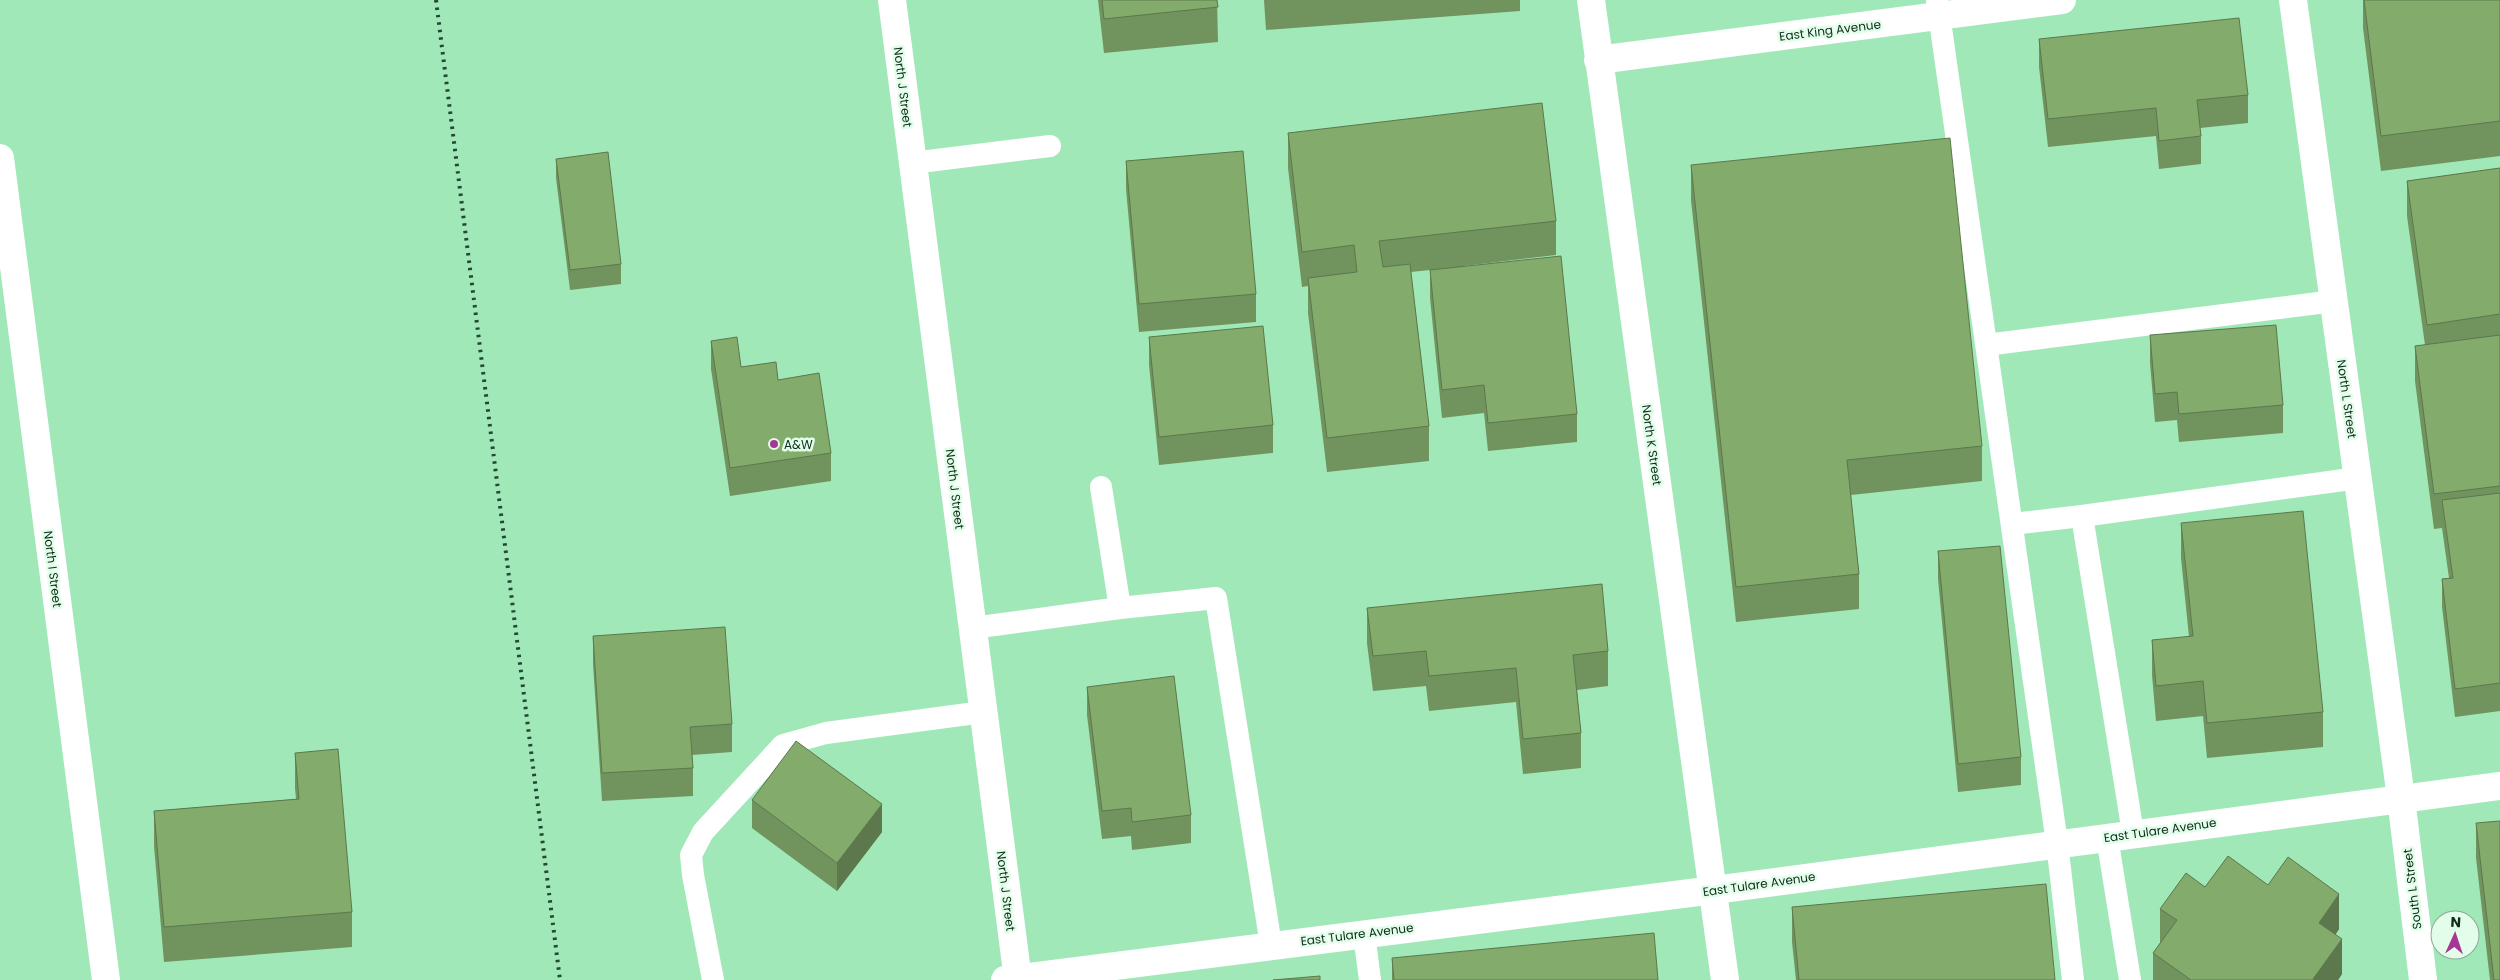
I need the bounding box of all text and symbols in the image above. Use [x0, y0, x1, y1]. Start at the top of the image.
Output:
street label: East King Avenue [1778, 15, 1882, 45]
street label: North J Street [890, 46, 916, 128]
street label: North L Street [2333, 359, 2361, 439]
street label: North K Street [1638, 404, 1666, 486]
place label: A&W [784, 436, 813, 453]
marker: A&W [768, 438, 780, 450]
street label: North J Street [942, 448, 968, 530]
street label: North I Street [40, 530, 66, 608]
street label: East Tulare Avenue [2103, 814, 2217, 846]
street label: South L Street [2399, 848, 2425, 930]
street label: North J Street [993, 850, 1019, 932]
street label: East Tulare Avenue [1702, 868, 1816, 900]
north arrow [2430, 910, 2480, 960]
text: N [2450, 912, 2461, 932]
street label: East Tulare Avenue [1300, 919, 1414, 949]

